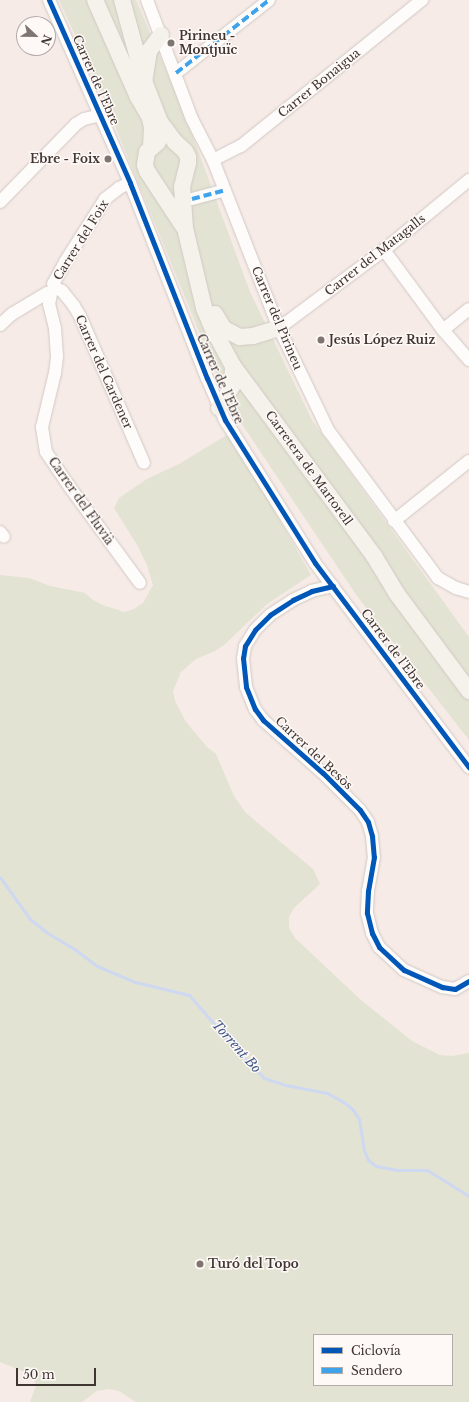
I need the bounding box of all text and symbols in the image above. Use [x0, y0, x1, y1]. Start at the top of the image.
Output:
north arrow [16, 16, 56, 56]
place label: Pirineu - Montjuïc [179, 29, 237, 57]
text: N [38, 33, 55, 48]
street label: Carrer de l'Ebre [70, 33, 122, 127]
marker: Pirineu - Montjuïc [166, 38, 176, 48]
street label: Carrer Bonaigua [275, 45, 363, 121]
place label: Ebre - Foix [30, 152, 100, 166]
marker: Ebre - Foix [103, 154, 113, 164]
street label: Carrer del Foix [50, 197, 112, 283]
street label: Carrer del Matagalls [322, 211, 428, 299]
street label: Carrer del Pirineu [249, 264, 305, 372]
street label: Carrer del Cardener [72, 313, 136, 431]
street label: Carrer de l'Ebre [194, 332, 246, 426]
place label: Jesús López Ruiz [329, 333, 435, 347]
marker: Jesús López Ruiz [316, 335, 326, 345]
street label: Carretera de Martorell [263, 408, 355, 528]
street label: Carrer del Fluvià [45, 454, 117, 548]
street label: Carrer de l'Ebre [358, 606, 428, 692]
street label: Carrer del Besòs [272, 713, 356, 793]
water label: Torrent Bo [208, 1017, 264, 1077]
place label: Turó del Topo [208, 1257, 299, 1271]
marker: Turó del Topo [195, 1259, 205, 1269]
legend [313, 1334, 453, 1386]
text: Ciclovía [351, 1343, 401, 1358]
scale bar [18, 1360, 98, 1386]
text: Sendero [351, 1363, 402, 1378]
text: 50 m [23, 1367, 55, 1382]

